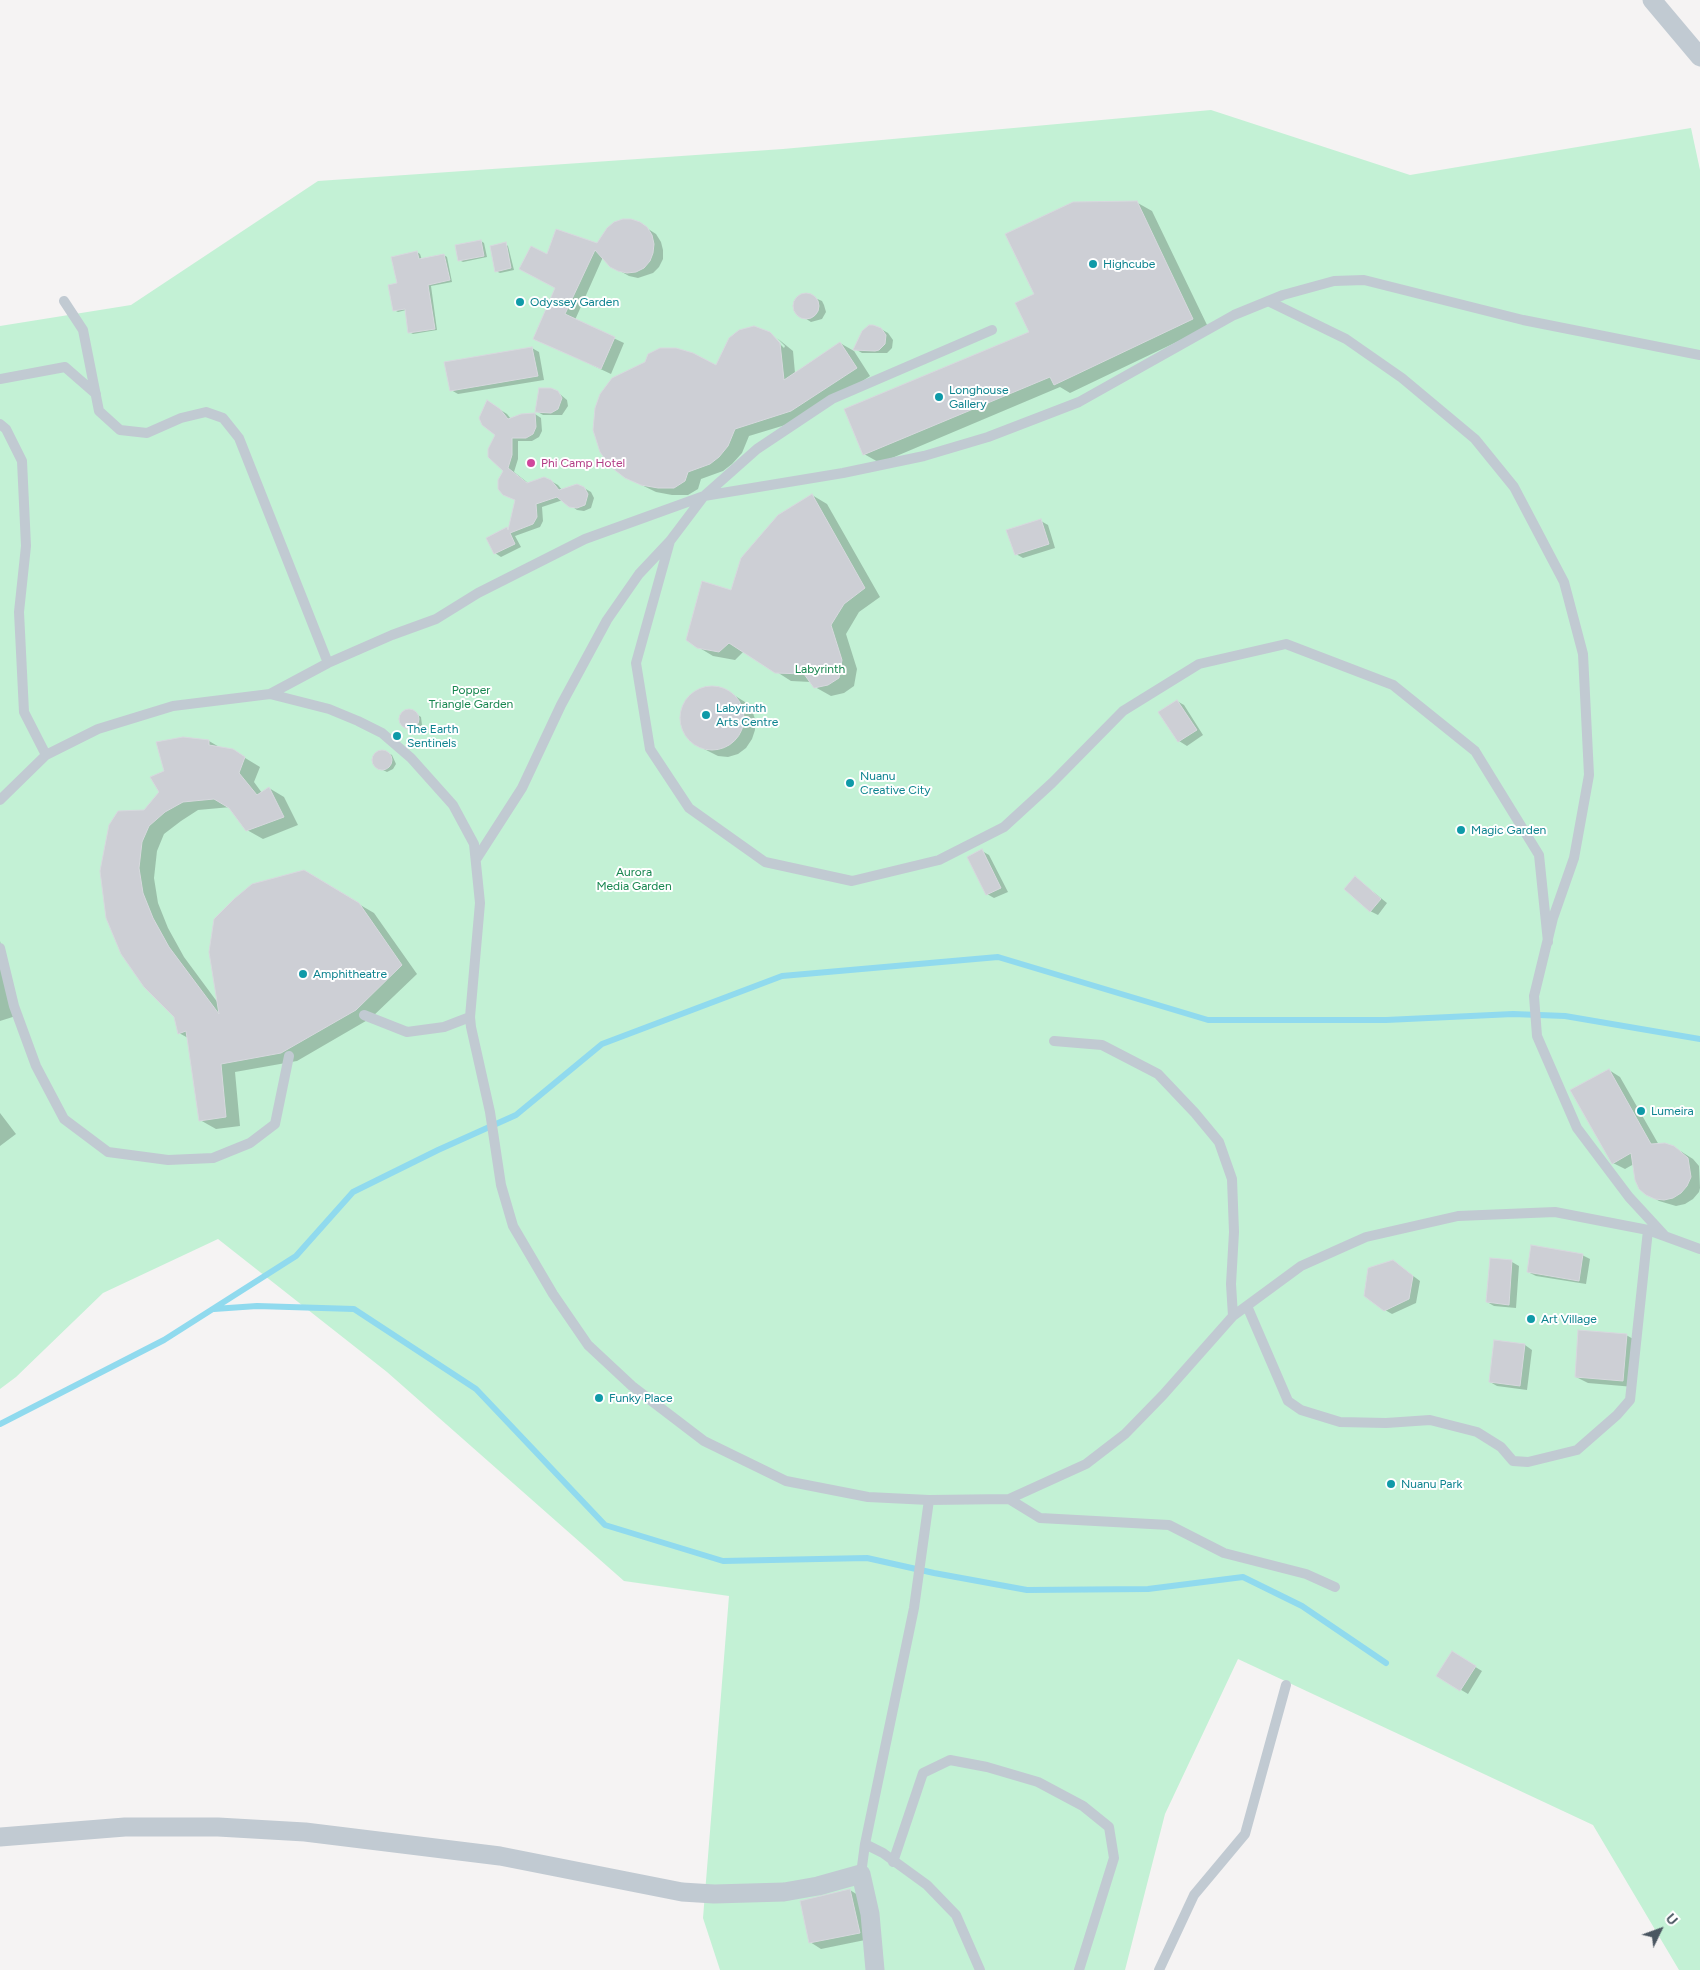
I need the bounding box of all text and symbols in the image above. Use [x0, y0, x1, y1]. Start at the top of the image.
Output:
place label: Highcube [1103, 257, 1155, 271]
marker: Highcube [1087, 258, 1099, 270]
place label: Odyssey Garden [530, 295, 619, 309]
marker: Odyssey Garden [514, 296, 526, 308]
place label: Longhouse Gallery [949, 383, 1008, 411]
marker: Longhouse Gallery [933, 391, 945, 403]
place label: Phi Camp Hotel [541, 456, 625, 470]
marker: Phi Camp Hotel [525, 457, 537, 469]
park label: Labyrinth [795, 662, 845, 676]
park label: Popper Triangle Garden [429, 683, 513, 711]
place label: Labyrinth Arts Centre [716, 701, 778, 729]
marker: Labyrinth Arts Centre [700, 709, 712, 721]
place label: The Earth Sentinels [407, 722, 458, 750]
marker: The Earth Sentinels [391, 730, 403, 742]
place label: Nuanu Creative City [860, 769, 931, 797]
marker: Nuanu Creative City [844, 777, 856, 789]
place label: Magic Garden [1471, 823, 1546, 837]
marker: Magic Garden [1455, 824, 1467, 836]
park label: Aurora Media Garden [596, 865, 672, 893]
place label: Amphitheatre [313, 967, 387, 981]
marker: Amphitheatre [297, 968, 309, 980]
place label: Lumeira [1651, 1104, 1694, 1118]
marker: Lumeira [1635, 1105, 1647, 1117]
place label: Art Village [1541, 1312, 1597, 1326]
marker: Art Village [1525, 1313, 1537, 1325]
place label: Funky Place [609, 1391, 673, 1405]
marker: Funky Place [593, 1392, 605, 1404]
place label: Nuanu Park [1401, 1477, 1462, 1491]
marker: Nuanu Park [1385, 1478, 1397, 1490]
north arrow [1635, 1905, 1685, 1955]
text: U [1662, 1910, 1681, 1929]

